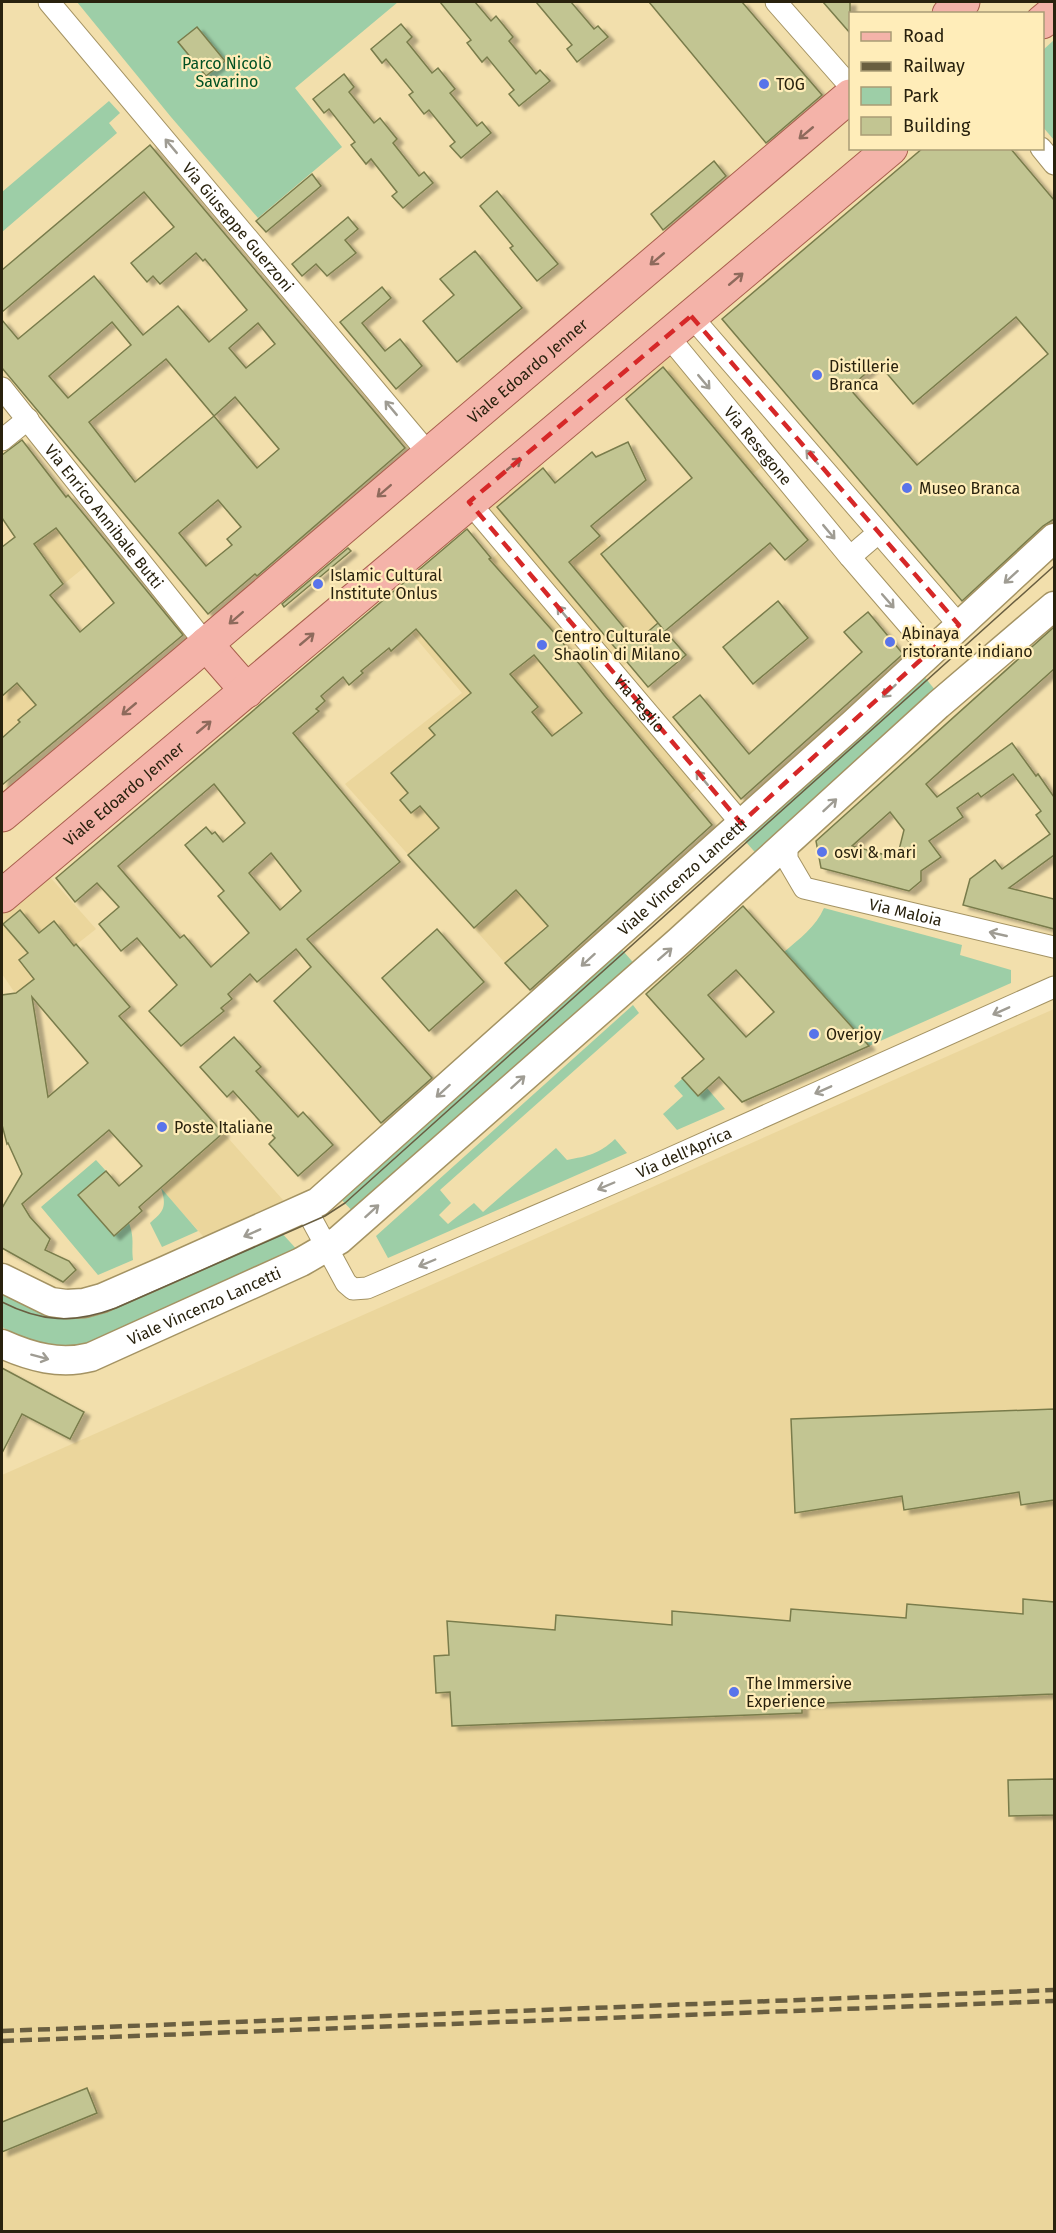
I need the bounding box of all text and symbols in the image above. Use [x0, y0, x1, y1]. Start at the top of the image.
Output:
legend [849, 12, 1044, 150]
text: Road [903, 25, 945, 47]
park label: Parco Nicolò Savarino [182, 54, 272, 91]
text: Railway [903, 55, 965, 77]
place label: TOG [776, 75, 805, 94]
marker: TOG [757, 77, 771, 91]
text: Park [903, 85, 939, 107]
text: Building [903, 115, 971, 137]
one-way arrow [798, 127, 814, 140]
one-way arrow [164, 139, 177, 155]
street label: Via Giuseppe Guerzoni [178, 159, 298, 296]
one-way arrow [649, 253, 665, 266]
one-way arrow [728, 272, 744, 285]
street label: Viale Edoardo Jenner [463, 314, 592, 427]
place label: Distillerie Branca [829, 357, 899, 394]
marker: Distillerie Branca [810, 368, 824, 382]
one-way arrow [698, 373, 711, 389]
one-way arrow [384, 401, 398, 416]
street label: Via Resegone [720, 402, 796, 489]
street label: Via Enrico Annibale Butti [41, 440, 167, 592]
one-way arrow [805, 450, 819, 465]
one-way arrow [506, 457, 521, 471]
place label: Museo Branca [919, 479, 1020, 498]
marker: Museo Branca [900, 481, 914, 495]
one-way arrow [377, 484, 392, 498]
one-way arrow [822, 523, 835, 539]
place label: Islamic Cultural Institute Onlus [330, 566, 443, 603]
one-way arrow [1004, 570, 1019, 584]
marker: Islamic Cultural Institute Onlus [311, 577, 325, 591]
one-way arrow [881, 593, 895, 608]
one-way arrow [556, 606, 570, 621]
one-way arrow [229, 611, 244, 625]
place label: Abinaya ristorante indiano [902, 624, 1033, 661]
place label: Centro Culturale Shaolin di Milano [554, 627, 680, 664]
one-way arrow [299, 633, 315, 646]
marker: Abinaya ristorante indiano [883, 635, 897, 649]
marker: Centro Culturale Shaolin di Milano [535, 638, 549, 652]
street label: Via Teglio [610, 671, 669, 736]
one-way arrow [881, 684, 896, 698]
one-way arrow [122, 702, 137, 716]
one-way arrow [196, 720, 212, 733]
street label: Viale Edoardo Jenner [60, 737, 188, 850]
one-way arrow [696, 770, 709, 786]
one-way arrow [822, 798, 837, 812]
street label: Viale Vincenzo Lancetti [614, 814, 750, 939]
place label: osvi & mari [834, 843, 916, 862]
marker: osvi & mari [815, 845, 829, 859]
street label: Via Maloia [867, 894, 944, 930]
one-way arrow [988, 927, 1007, 939]
one-way arrow [657, 947, 672, 961]
one-way arrow [581, 953, 596, 967]
one-way arrow [992, 1006, 1011, 1017]
place label: Overjoy [826, 1025, 881, 1044]
marker: Overjoy [807, 1027, 821, 1041]
one-way arrow [510, 1075, 525, 1089]
one-way arrow [435, 1084, 450, 1098]
one-way arrow [814, 1085, 832, 1097]
place label: Poste Italiane [174, 1118, 273, 1137]
marker: Poste Italiane [155, 1120, 169, 1134]
street label: Via dell'Aprica [633, 1123, 734, 1182]
one-way arrow [597, 1181, 616, 1192]
one-way arrow [364, 1204, 379, 1218]
one-way arrow [244, 1227, 262, 1239]
one-way arrow [418, 1258, 436, 1269]
street label: Viale Vincenzo Lancetti [124, 1263, 284, 1349]
one-way arrow [30, 1352, 49, 1364]
place label: The Immersive Experience [746, 1674, 852, 1711]
marker: The Immersive Experience [727, 1685, 741, 1699]

